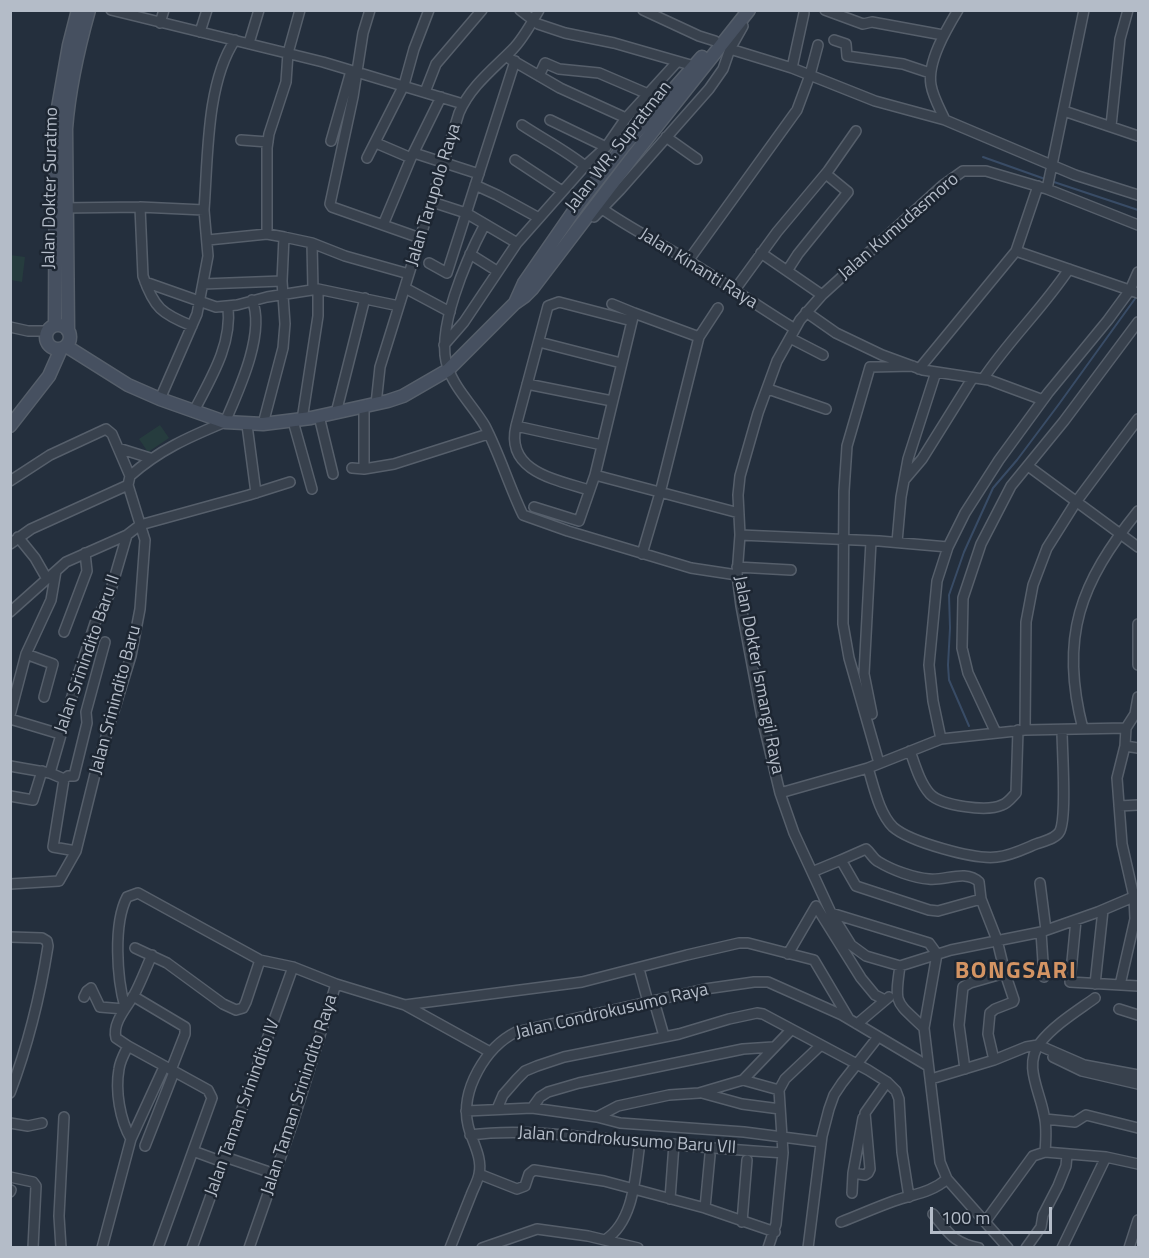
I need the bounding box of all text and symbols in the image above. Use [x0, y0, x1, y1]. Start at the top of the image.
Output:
street label: Jalan WR. Supratman [561, 77, 677, 217]
street label: Jalan Dokter Suratmo [39, 107, 63, 269]
street label: Jalan Tarupolo Raya [402, 121, 466, 269]
street label: Jalan Kumudasmoro [834, 169, 964, 285]
street label: Jalan Kinanti Raya [635, 224, 761, 314]
street label: Jalan Srinindito Baru II [51, 572, 125, 736]
street label: Jalan Dokter Ismangil Raya [728, 574, 788, 776]
street label: Jalan Srinindito Baru [86, 623, 146, 777]
district label: BONGSARI [955, 958, 1077, 986]
street label: Jalan Condrokusumo Raya [514, 979, 710, 1045]
street label: Jalan Taman Srinindito Raya [257, 992, 343, 1198]
street label: Jalan Taman Srinindito IV [201, 1016, 285, 1200]
street label: Jalan Condrokusumo Baru VII [517, 1123, 737, 1159]
scale bar [933, 1195, 1054, 1233]
text: 100 m [941, 1204, 990, 1231]

